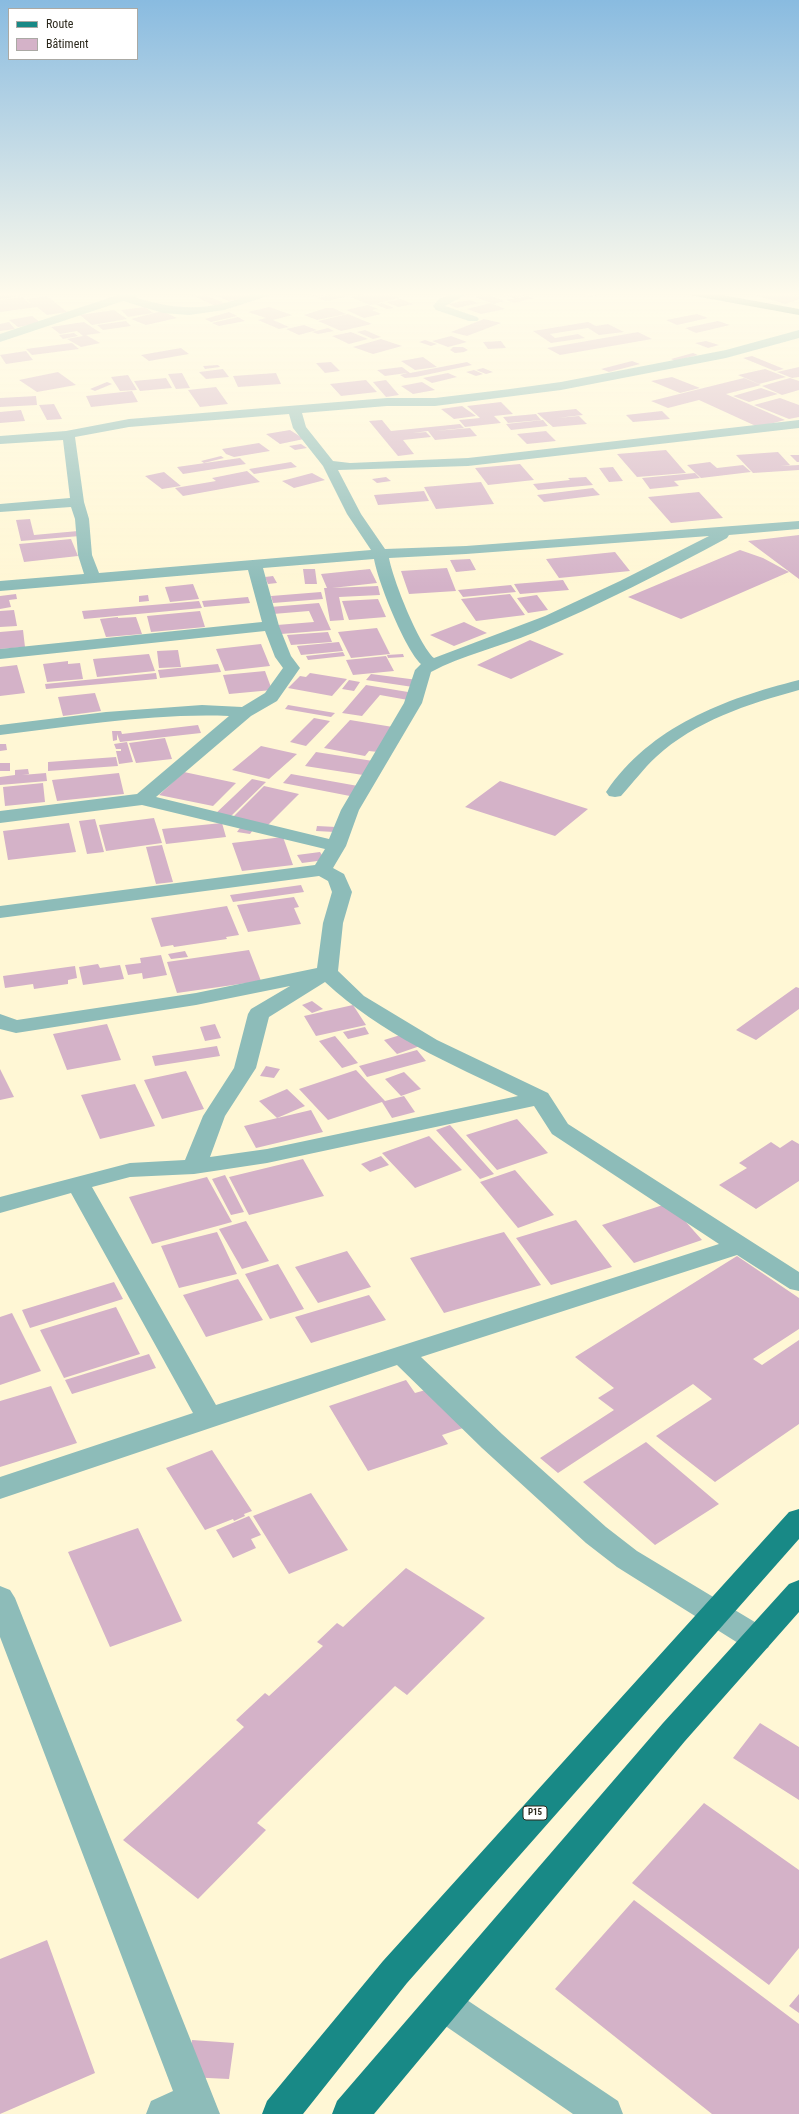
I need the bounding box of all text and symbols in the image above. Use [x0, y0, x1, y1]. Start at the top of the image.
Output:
legend [8, 8, 138, 60]
text: Route [46, 17, 73, 31]
text: Bâtiment [46, 37, 89, 51]
road number: P15 [523, 1806, 547, 1820]

